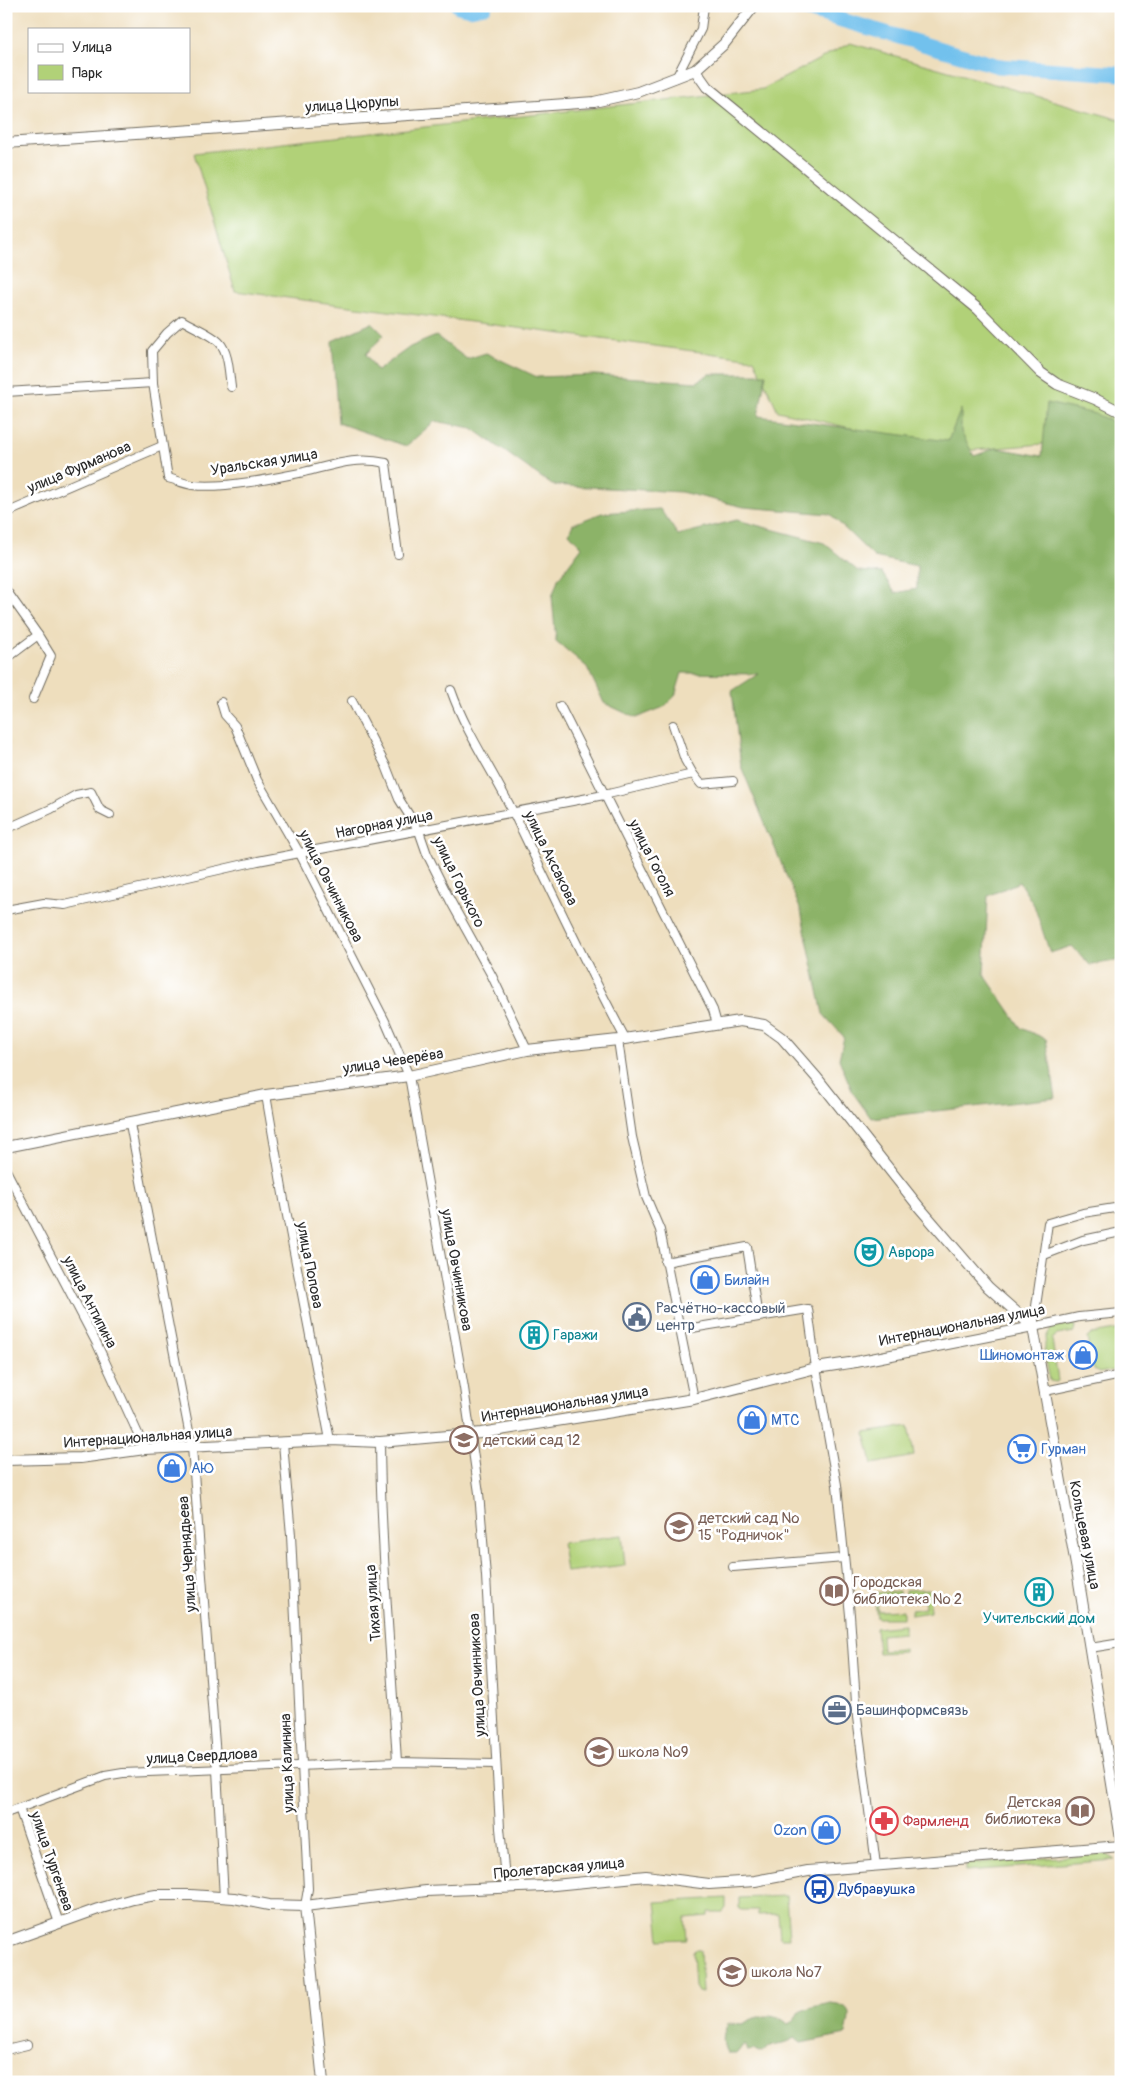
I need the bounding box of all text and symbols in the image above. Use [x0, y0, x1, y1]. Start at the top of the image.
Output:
legend [28, 28, 190, 92]
text: Улица [72, 38, 112, 57]
text: Парк [72, 64, 103, 83]
street label: улица Цюрупы [304, 92, 399, 117]
street label: улица Фурманова [24, 437, 134, 498]
street label: Уральская улица [209, 445, 319, 480]
street label: Нагорная улица [334, 806, 434, 843]
street label: улица Аксакова [519, 807, 582, 909]
street label: улица Гоголя [624, 816, 679, 900]
street label: улица Овчинникова [294, 826, 367, 946]
street label: улица Горького [428, 833, 489, 931]
street label: улица Чеверёва [341, 1044, 445, 1079]
street label: улица Овчинникова [436, 1207, 477, 1333]
street label: улица Попова [292, 1219, 327, 1310]
theatre icon: Аврора [854, 1237, 884, 1267]
place label: Аврора [888, 1243, 934, 1262]
street label: улица Антипина [58, 1252, 121, 1351]
shop icon: Билайн [690, 1265, 720, 1295]
place label: Билайн [724, 1271, 769, 1290]
place label: Расчётно-кассовый центр [656, 1299, 785, 1335]
street label: Интернациональная улица [878, 1300, 1047, 1351]
public building icon: Расчётно-кассовый центр [622, 1302, 652, 1332]
building icon: Гаражи [519, 1320, 549, 1350]
place label: Гаражи [553, 1326, 598, 1345]
shop icon: Шиномонтаж [1068, 1340, 1098, 1370]
place label: Шиномонтаж [980, 1346, 1064, 1365]
street label: Интернациональная улица [480, 1382, 650, 1427]
shop icon: МТС [737, 1405, 767, 1435]
place label: МТС [771, 1411, 799, 1430]
street label: Интернациональная улица [63, 1422, 233, 1453]
school or university icon: детский сад 12 [449, 1425, 479, 1455]
place label: детский сад 12 [483, 1431, 581, 1450]
supermarket icon: Гурман [1007, 1434, 1037, 1464]
place label: Гурман [1041, 1440, 1086, 1459]
shop icon: АЮ [157, 1453, 187, 1483]
place label: АЮ [191, 1459, 214, 1478]
street label: Кольцевая улица [1065, 1479, 1104, 1591]
street label: улица Чернядьева [174, 1495, 201, 1614]
place label: детский сад № 15 "Родничок" [698, 1509, 799, 1545]
school or university icon: детский сад № 15 "Родничок" [664, 1512, 694, 1542]
street label: Тихая улица [361, 1564, 386, 1642]
place label: Городская библиотека № 2 [853, 1573, 962, 1609]
library icon: Городская библиотека № 2 [819, 1576, 849, 1606]
building icon: Учительский дом [1024, 1577, 1054, 1607]
place label: Учительский дом [983, 1609, 1095, 1628]
street label: улица Овчинникова [465, 1613, 490, 1738]
office icon: Башинформсвязь [822, 1695, 852, 1725]
place label: Башинформсвязь [856, 1701, 969, 1720]
street label: улица Калинина [276, 1713, 299, 1814]
school or university icon: школа №9 [584, 1737, 614, 1767]
place label: школа №9 [618, 1743, 688, 1762]
street label: улица Свердлова [145, 1744, 258, 1769]
place label: Детская библиотека [985, 1793, 1061, 1829]
library icon: Детская библиотека [1065, 1796, 1095, 1826]
pharmacy icon: Фармленд [869, 1806, 899, 1836]
street label: улица Тургенева [25, 1808, 77, 1914]
place label: Фармленд [903, 1812, 969, 1831]
shop icon: Ozon [811, 1815, 841, 1845]
place label: Ozon [773, 1821, 807, 1840]
street label: Пролетарская улица [493, 1853, 625, 1884]
bus stop icon: Дубравушка [804, 1874, 834, 1904]
place label: Дубравушка [837, 1880, 915, 1899]
school or university icon: школа №7 [717, 1957, 747, 1987]
place label: школа №7 [751, 1963, 822, 1982]

